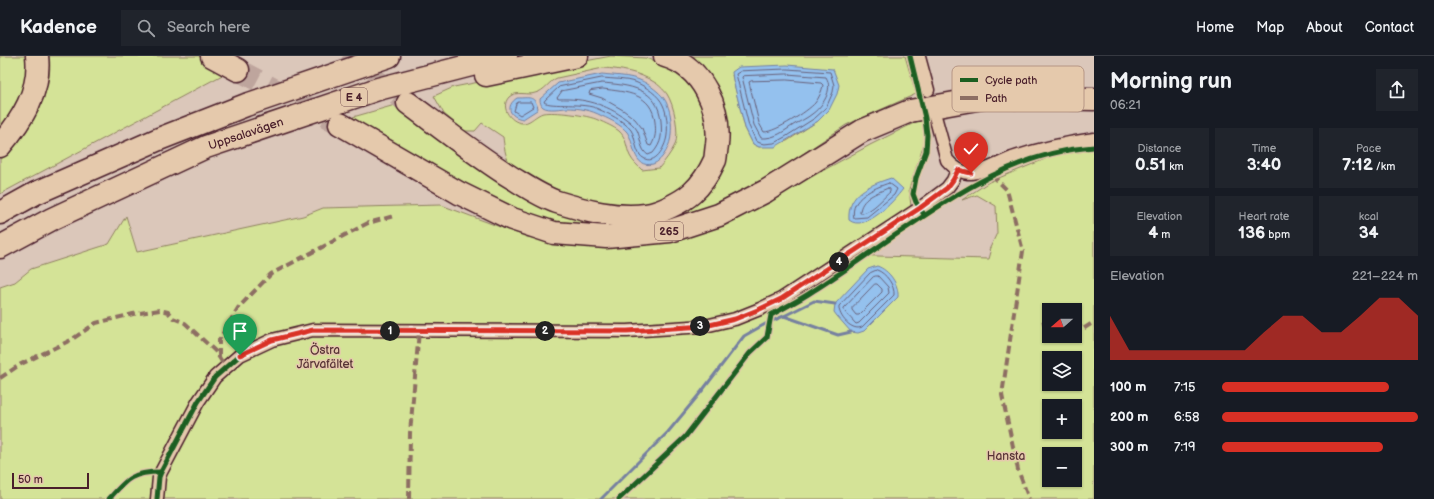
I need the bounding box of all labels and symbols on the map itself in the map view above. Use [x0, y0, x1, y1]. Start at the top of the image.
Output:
legend [952, 66, 1084, 112]
text: Cycle path [985, 74, 1037, 87]
road number: E 4 [341, 88, 367, 106]
text: Path [985, 92, 1007, 105]
street label: Uppsalavägen [206, 114, 286, 154]
pin [954, 132, 988, 173]
road number: 265 [655, 222, 683, 240]
pin: 4 [829, 252, 849, 272]
north arrow [1042, 303, 1082, 343]
pin [223, 314, 257, 355]
pin: 3 [690, 316, 710, 336]
pin: 1 [380, 321, 400, 341]
pin: 2 [535, 321, 555, 341]
park label: Östra Järvafältet [297, 342, 354, 372]
park label: Hansta [987, 449, 1025, 464]
scale bar [12, 471, 89, 490]

